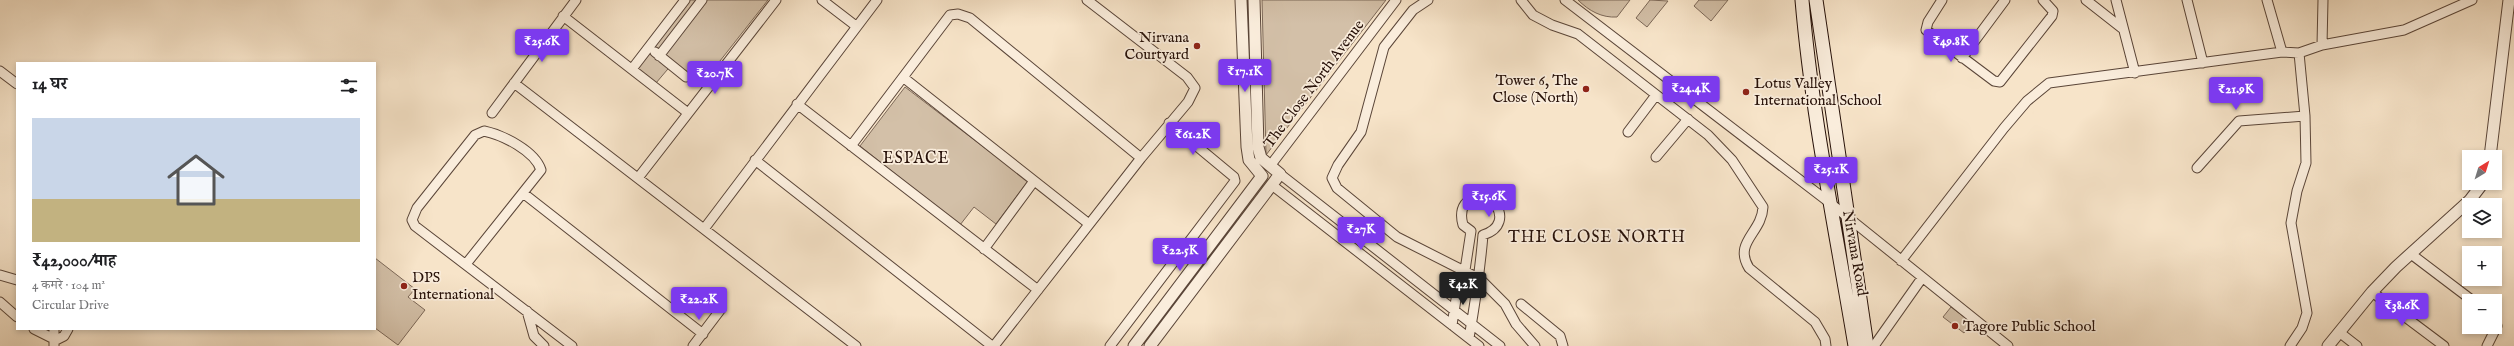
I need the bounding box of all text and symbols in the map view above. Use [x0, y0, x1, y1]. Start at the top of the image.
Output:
street label: The Close North Avenue [1260, 16, 1369, 152]
place label: Nirvana Courtyard [1125, 28, 1190, 64]
pin: ₹25.6K [509, 29, 575, 63]
pin: ₹49.8K [1918, 29, 1984, 63]
text: ₹25.6K [524, 33, 560, 50]
text: ₹49.8K [1933, 33, 1969, 50]
marker: Nirvana Courtyard [1192, 41, 1202, 51]
pin: ₹17.1K [1212, 59, 1278, 93]
pin: ₹20.7K [682, 61, 748, 95]
text: ₹17.1K [1227, 63, 1263, 80]
text: ₹20.7K [696, 65, 734, 82]
place label: Tower 6, The Close (North) [1492, 71, 1578, 107]
text: 14 घर [32, 74, 67, 95]
place label: Lotus Valley International School [1754, 74, 1883, 110]
icon: filters [338, 75, 360, 97]
pin: ₹24.4K [1658, 76, 1724, 110]
pin: ₹21.9K [2203, 77, 2269, 111]
text: ₹24.4K [1672, 80, 1710, 97]
text: ₹21.9K [2218, 81, 2254, 98]
marker: Tower 6, The Close (North) [1581, 84, 1591, 94]
marker: Lotus Valley International School [1741, 87, 1751, 97]
pin: ₹61.2K [1160, 122, 1226, 156]
text: ₹61.2K [1175, 126, 1211, 143]
icon: home [160, 144, 232, 216]
district label: ESPACE [882, 149, 950, 169]
north arrow [2462, 150, 2502, 190]
map controls [2462, 150, 2502, 334]
pin: ₹25.1K [1798, 157, 1864, 191]
text: ₹25.1K [1813, 161, 1849, 178]
pin: ₹15.6K [1456, 184, 1522, 218]
text: ₹15.6K [1472, 188, 1506, 205]
button: layers [2462, 198, 2502, 238]
street label: Nirvana Road [1838, 208, 1872, 299]
pin: ₹27K [1337, 217, 1385, 251]
text: ₹27K [1347, 221, 1375, 238]
district label: THE CLOSE NORTH [1508, 228, 1686, 248]
pin: ₹22.5K [1147, 238, 1213, 272]
text: ₹22.5K [1162, 242, 1198, 259]
button: + [2462, 246, 2502, 286]
text: ₹42,000/माह [32, 251, 116, 272]
place label: DPS International [412, 268, 495, 304]
pin: ₹42K [1439, 272, 1487, 306]
text: ₹42K [1448, 276, 1478, 293]
text: 4 कमरे · 104 m² [32, 277, 105, 294]
marker: DPS International [399, 281, 409, 291]
pin: ₹22.2K [666, 287, 732, 321]
text: ₹22.2K [680, 291, 718, 308]
pin: ₹38.6K [2369, 293, 2435, 327]
button: − [2462, 294, 2502, 334]
text: Circular Drive [32, 297, 109, 314]
text: ₹38.6K [2385, 297, 2419, 314]
place label: Tagore Public School [1963, 317, 2096, 336]
marker: Tagore Public School [1950, 321, 1960, 331]

